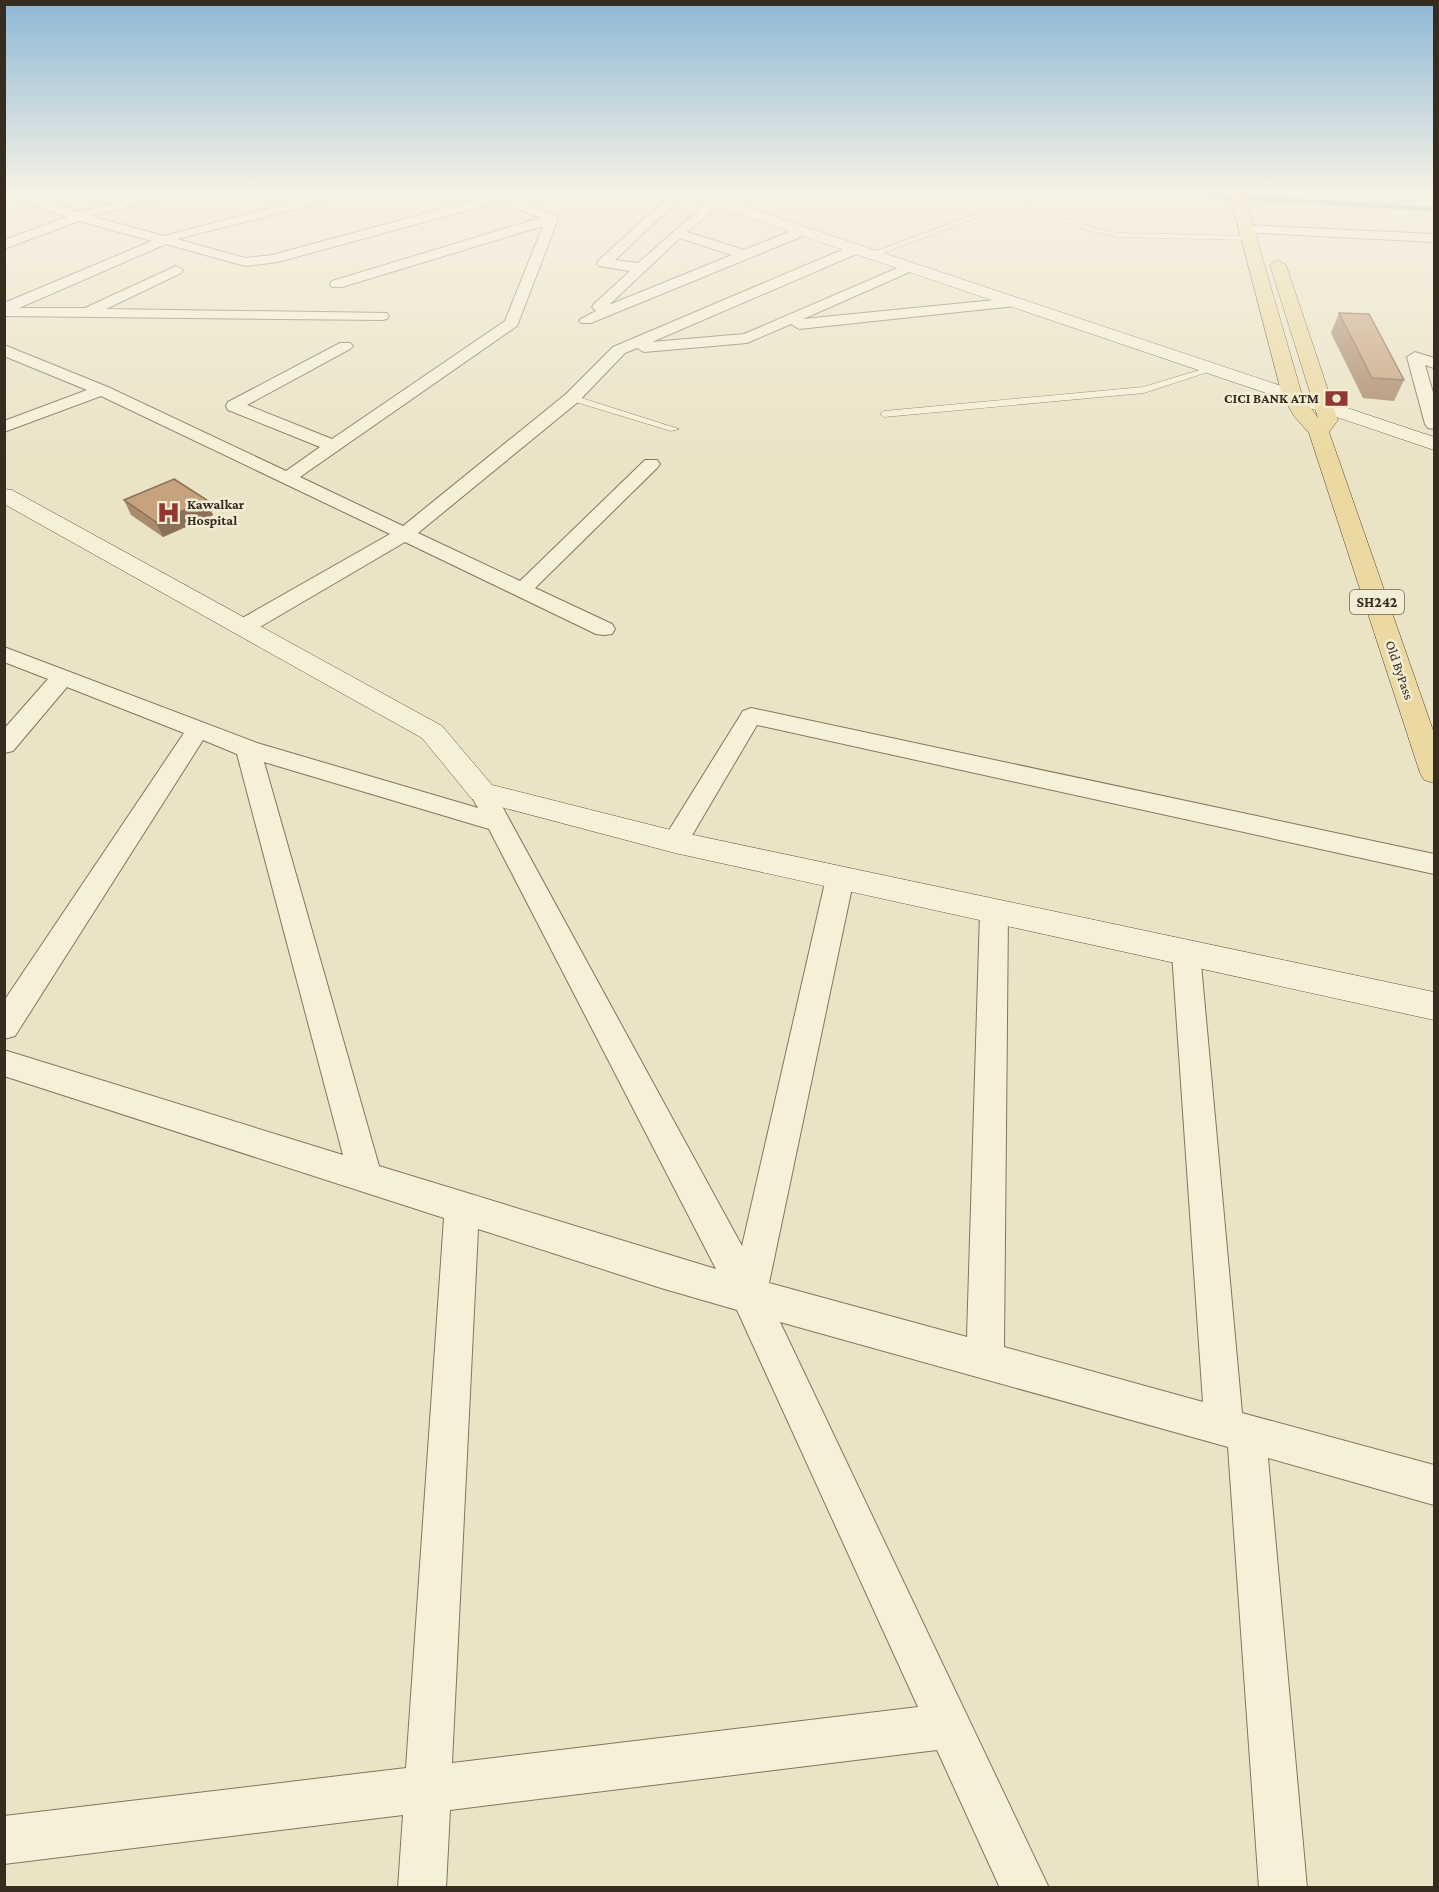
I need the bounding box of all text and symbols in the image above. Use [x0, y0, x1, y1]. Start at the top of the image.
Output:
bank icon: CICI BANK ATM [1324, 385, 1350, 411]
place label: CICI BANK ATM [1224, 390, 1319, 406]
place label: Kawalkar Hospital [187, 496, 245, 528]
hospital icon: Kawalkar Hospital [156, 499, 182, 525]
road number: SH242 [1350, 590, 1404, 614]
street label: Old ByPass [1382, 638, 1418, 702]

